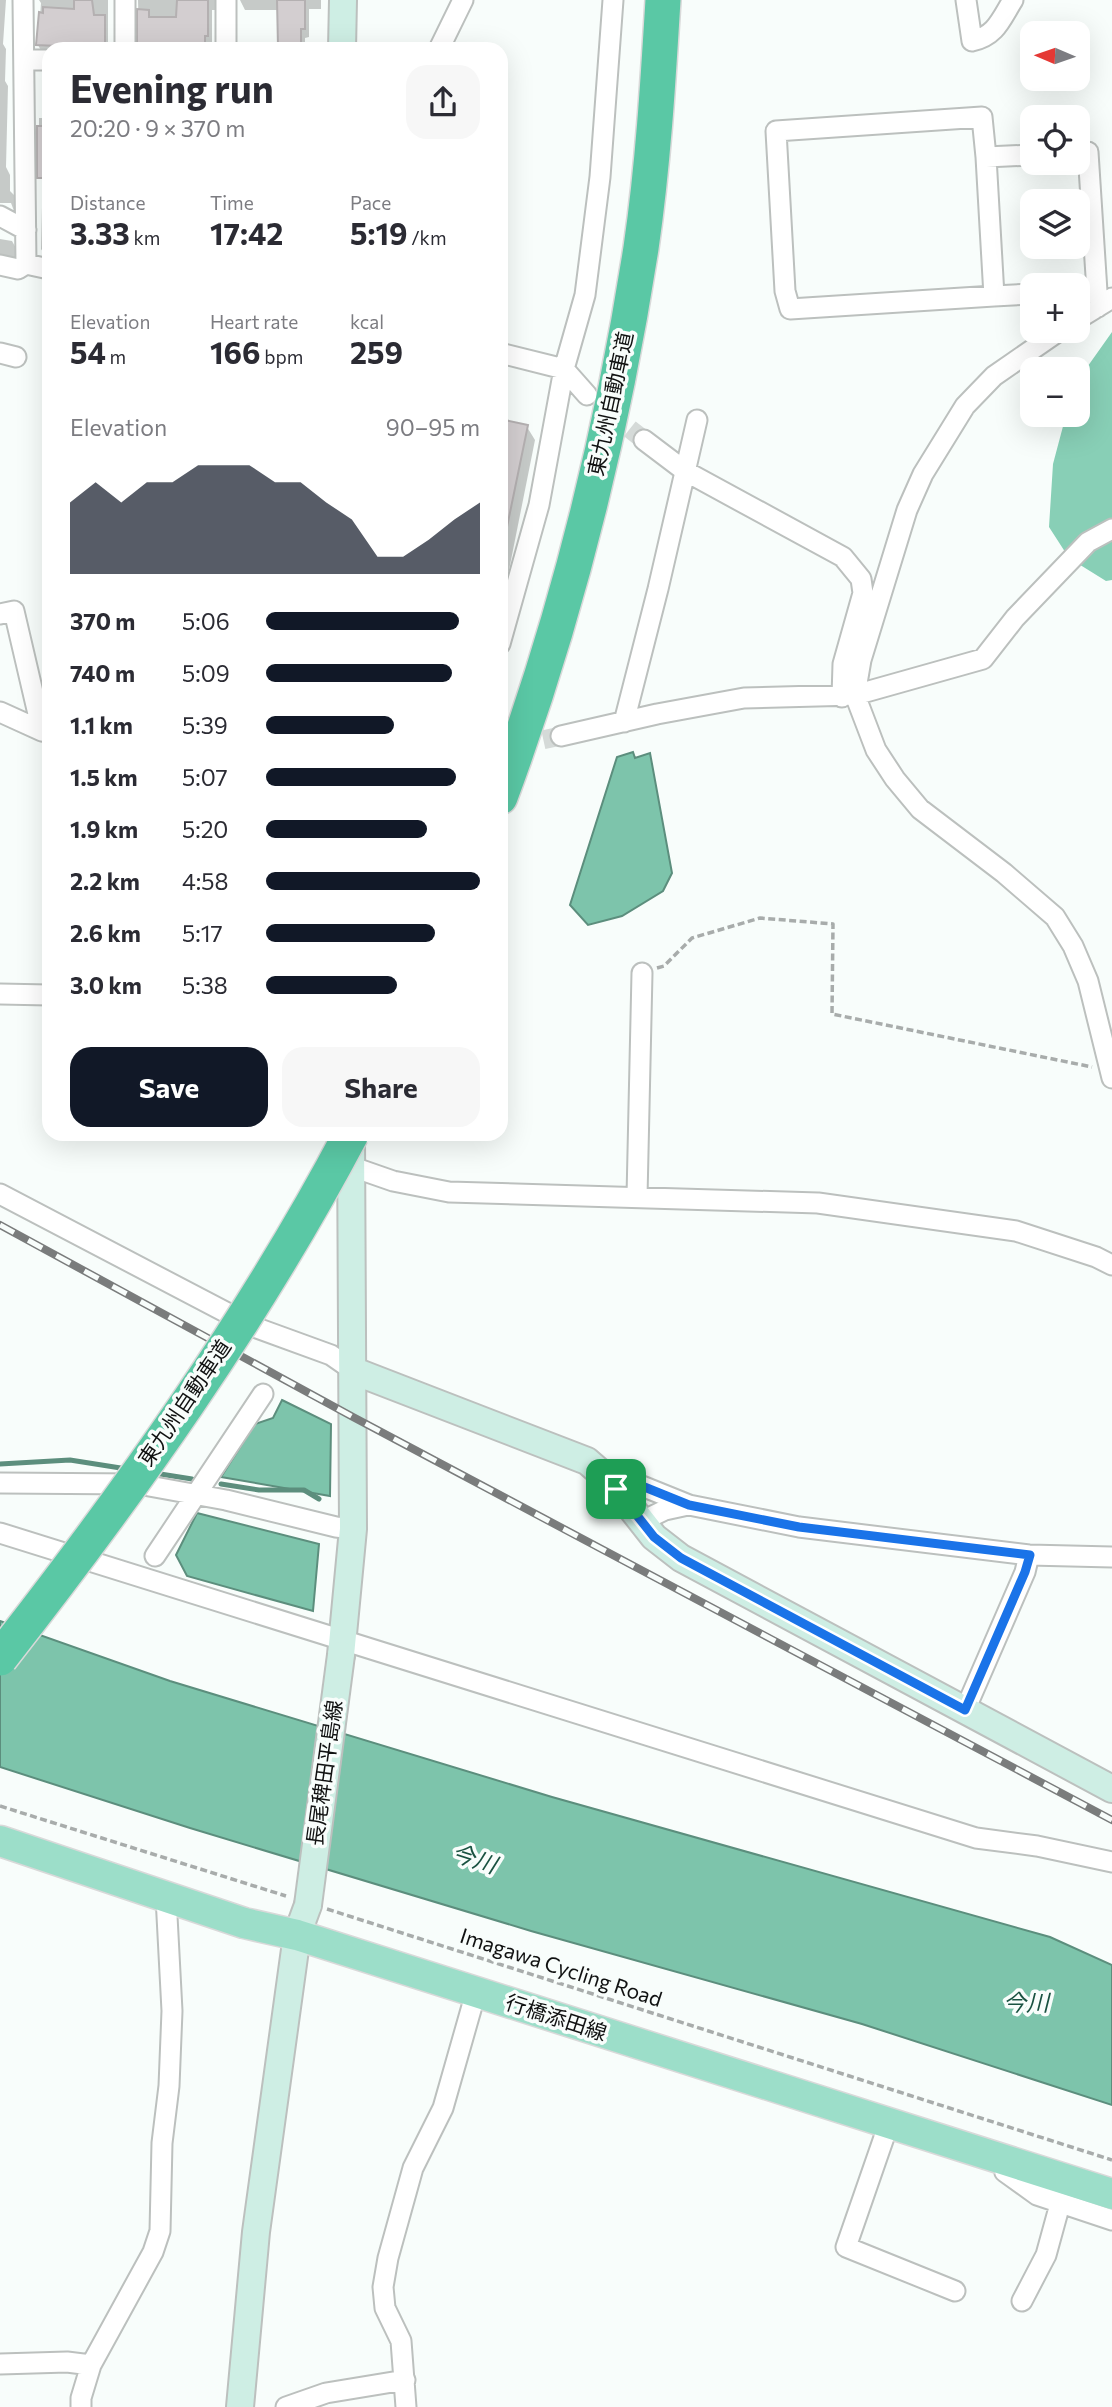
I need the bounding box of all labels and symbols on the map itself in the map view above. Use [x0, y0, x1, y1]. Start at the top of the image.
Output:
north arrow [1020, 21, 1090, 91]
street label: 東九州自動車道 [582, 329, 637, 478]
street label: 東九州自動車道 [132, 1334, 235, 1470]
pin [586, 1459, 646, 1519]
street label: 長尾稗田平島線 [301, 1698, 346, 1847]
water label: 今川 [448, 1838, 503, 1879]
street label: Imagawa Cycling Road [457, 1922, 666, 2011]
street label: 行橋添田線 [503, 1988, 610, 2045]
water label: 今川 [1003, 1988, 1052, 2016]

